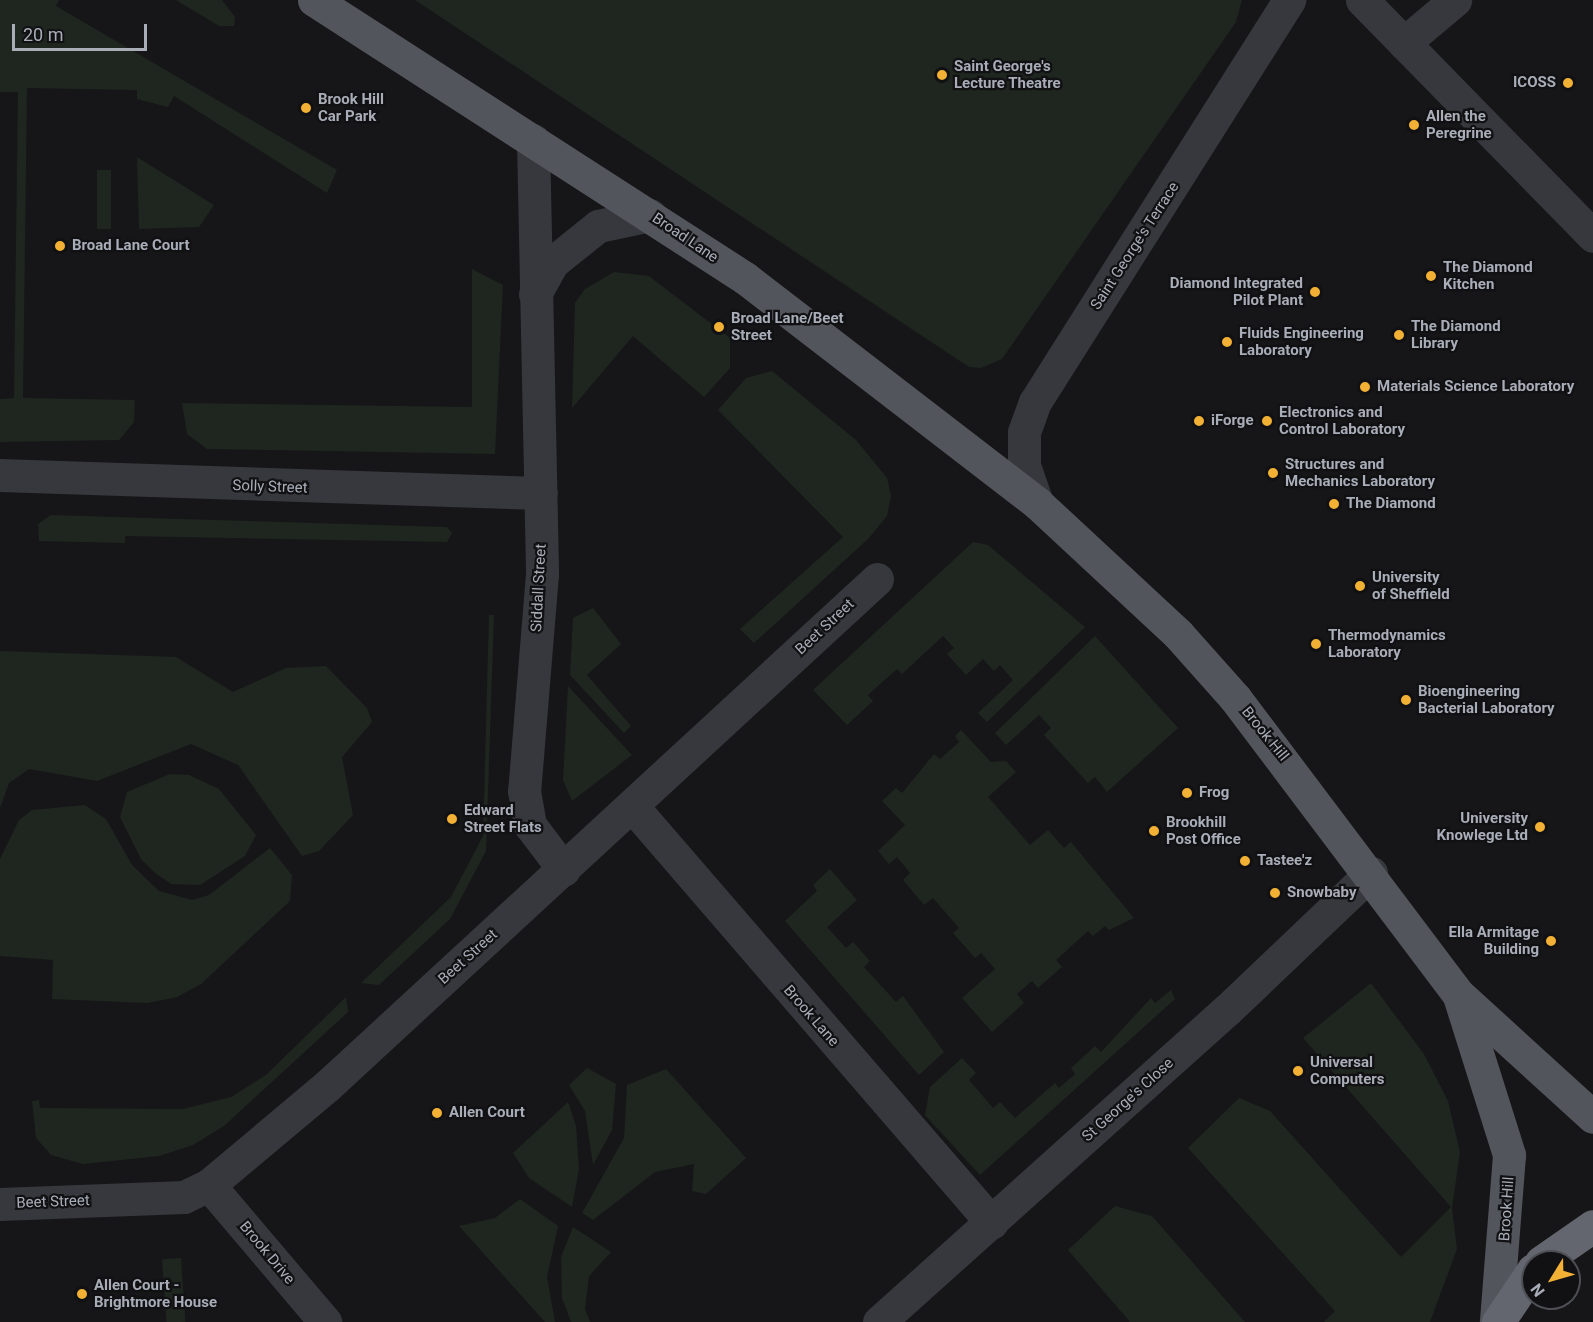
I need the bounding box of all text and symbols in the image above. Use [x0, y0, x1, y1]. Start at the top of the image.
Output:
scale bar [15, 12, 150, 50]
text: 20 m [23, 24, 63, 45]
place label: Saint George's Lecture Theatre [954, 57, 1061, 92]
marker: Saint George's Lecture Theatre [935, 68, 949, 82]
place label: ICOSS [1513, 74, 1556, 92]
marker: ICOSS [1561, 76, 1575, 90]
place label: Brook Hill Car Park [318, 90, 384, 125]
marker: Brook Hill Car Park [299, 101, 313, 115]
place label: Allen the Peregrine [1426, 107, 1492, 142]
marker: Allen the Peregrine [1407, 118, 1421, 132]
street label: Saint George's Terrace [1087, 179, 1183, 313]
street label: Broad Lane [649, 209, 721, 267]
place label: Broad Lane Court [72, 237, 190, 255]
marker: Broad Lane Court [53, 239, 67, 253]
place label: The Diamond Kitchen [1443, 258, 1533, 293]
marker: The Diamond Kitchen [1424, 269, 1438, 283]
place label: Diamond Integrated Pilot Plant [1170, 274, 1303, 309]
marker: Diamond Integrated Pilot Plant [1308, 285, 1322, 299]
place label: Broad Lane/Beet Street [731, 309, 844, 344]
place label: The Diamond Library [1411, 317, 1501, 352]
marker: Broad Lane/Beet Street [712, 320, 726, 334]
place label: Fluids Engineering Laboratory [1239, 324, 1364, 359]
marker: The Diamond Library [1392, 328, 1406, 342]
marker: Fluids Engineering Laboratory [1220, 335, 1234, 349]
place label: Materials Science Laboratory [1377, 378, 1574, 396]
marker: Materials Science Laboratory [1358, 380, 1372, 394]
place label: Electronics and Control Laboratory [1279, 403, 1405, 438]
place label: iForge [1211, 412, 1254, 430]
marker: iForge [1192, 414, 1206, 428]
marker: Electronics and Control Laboratory [1260, 414, 1274, 428]
place label: Structures and Mechanics Laboratory [1285, 455, 1435, 490]
marker: Structures and Mechanics Laboratory [1266, 466, 1280, 480]
street label: Solly Street [232, 477, 308, 497]
place label: The Diamond [1346, 495, 1436, 513]
marker: The Diamond [1327, 497, 1341, 511]
street label: Siddall Street [528, 543, 550, 633]
place label: University of Sheffield [1372, 568, 1450, 603]
marker: University of Sheffield [1353, 579, 1367, 593]
street label: Beet Street [792, 595, 858, 659]
place label: Thermodynamics Laboratory [1328, 626, 1446, 661]
marker: Thermodynamics Laboratory [1309, 637, 1323, 651]
place label: Bioengineering Bacterial Laboratory [1418, 682, 1555, 717]
marker: Bioengineering Bacterial Laboratory [1399, 693, 1413, 707]
street label: Brook Hill [1238, 703, 1292, 765]
place label: Frog [1199, 784, 1229, 802]
marker: Frog [1180, 786, 1194, 800]
place label: Edward Street Flats [464, 801, 542, 836]
place label: University Knowlege Ltd [1437, 809, 1528, 844]
marker: Edward Street Flats [445, 812, 459, 826]
place label: Brookhill Post Office [1166, 813, 1241, 848]
marker: University Knowlege Ltd [1533, 820, 1547, 834]
marker: Brookhill Post Office [1147, 824, 1161, 838]
place label: Tastee'z [1257, 852, 1312, 870]
marker: Tastee'z [1238, 854, 1252, 868]
place label: Snowbaby [1287, 884, 1356, 902]
marker: Snowbaby [1268, 886, 1282, 900]
place label: Ella Armitage Building [1449, 923, 1539, 958]
street label: Beet Street [435, 926, 501, 988]
marker: Ella Armitage Building [1544, 934, 1558, 948]
street label: Brook Lane [780, 982, 842, 1050]
place label: Universal Computers [1310, 1053, 1384, 1088]
street label: St George's Close [1079, 1054, 1177, 1146]
marker: Universal Computers [1291, 1064, 1305, 1078]
place label: Allen Court [449, 1104, 525, 1122]
marker: Allen Court [430, 1106, 444, 1120]
street label: Brook Hill [1496, 1176, 1518, 1242]
street label: Beet Street [16, 1192, 90, 1212]
street label: Brook Drive [236, 1218, 298, 1288]
north arrow [1521, 1250, 1581, 1310]
place label: Allen Court - Brightmore House [94, 1276, 217, 1311]
text: N [1527, 1280, 1549, 1300]
marker: Allen Court - Brightmore House [75, 1287, 89, 1301]

